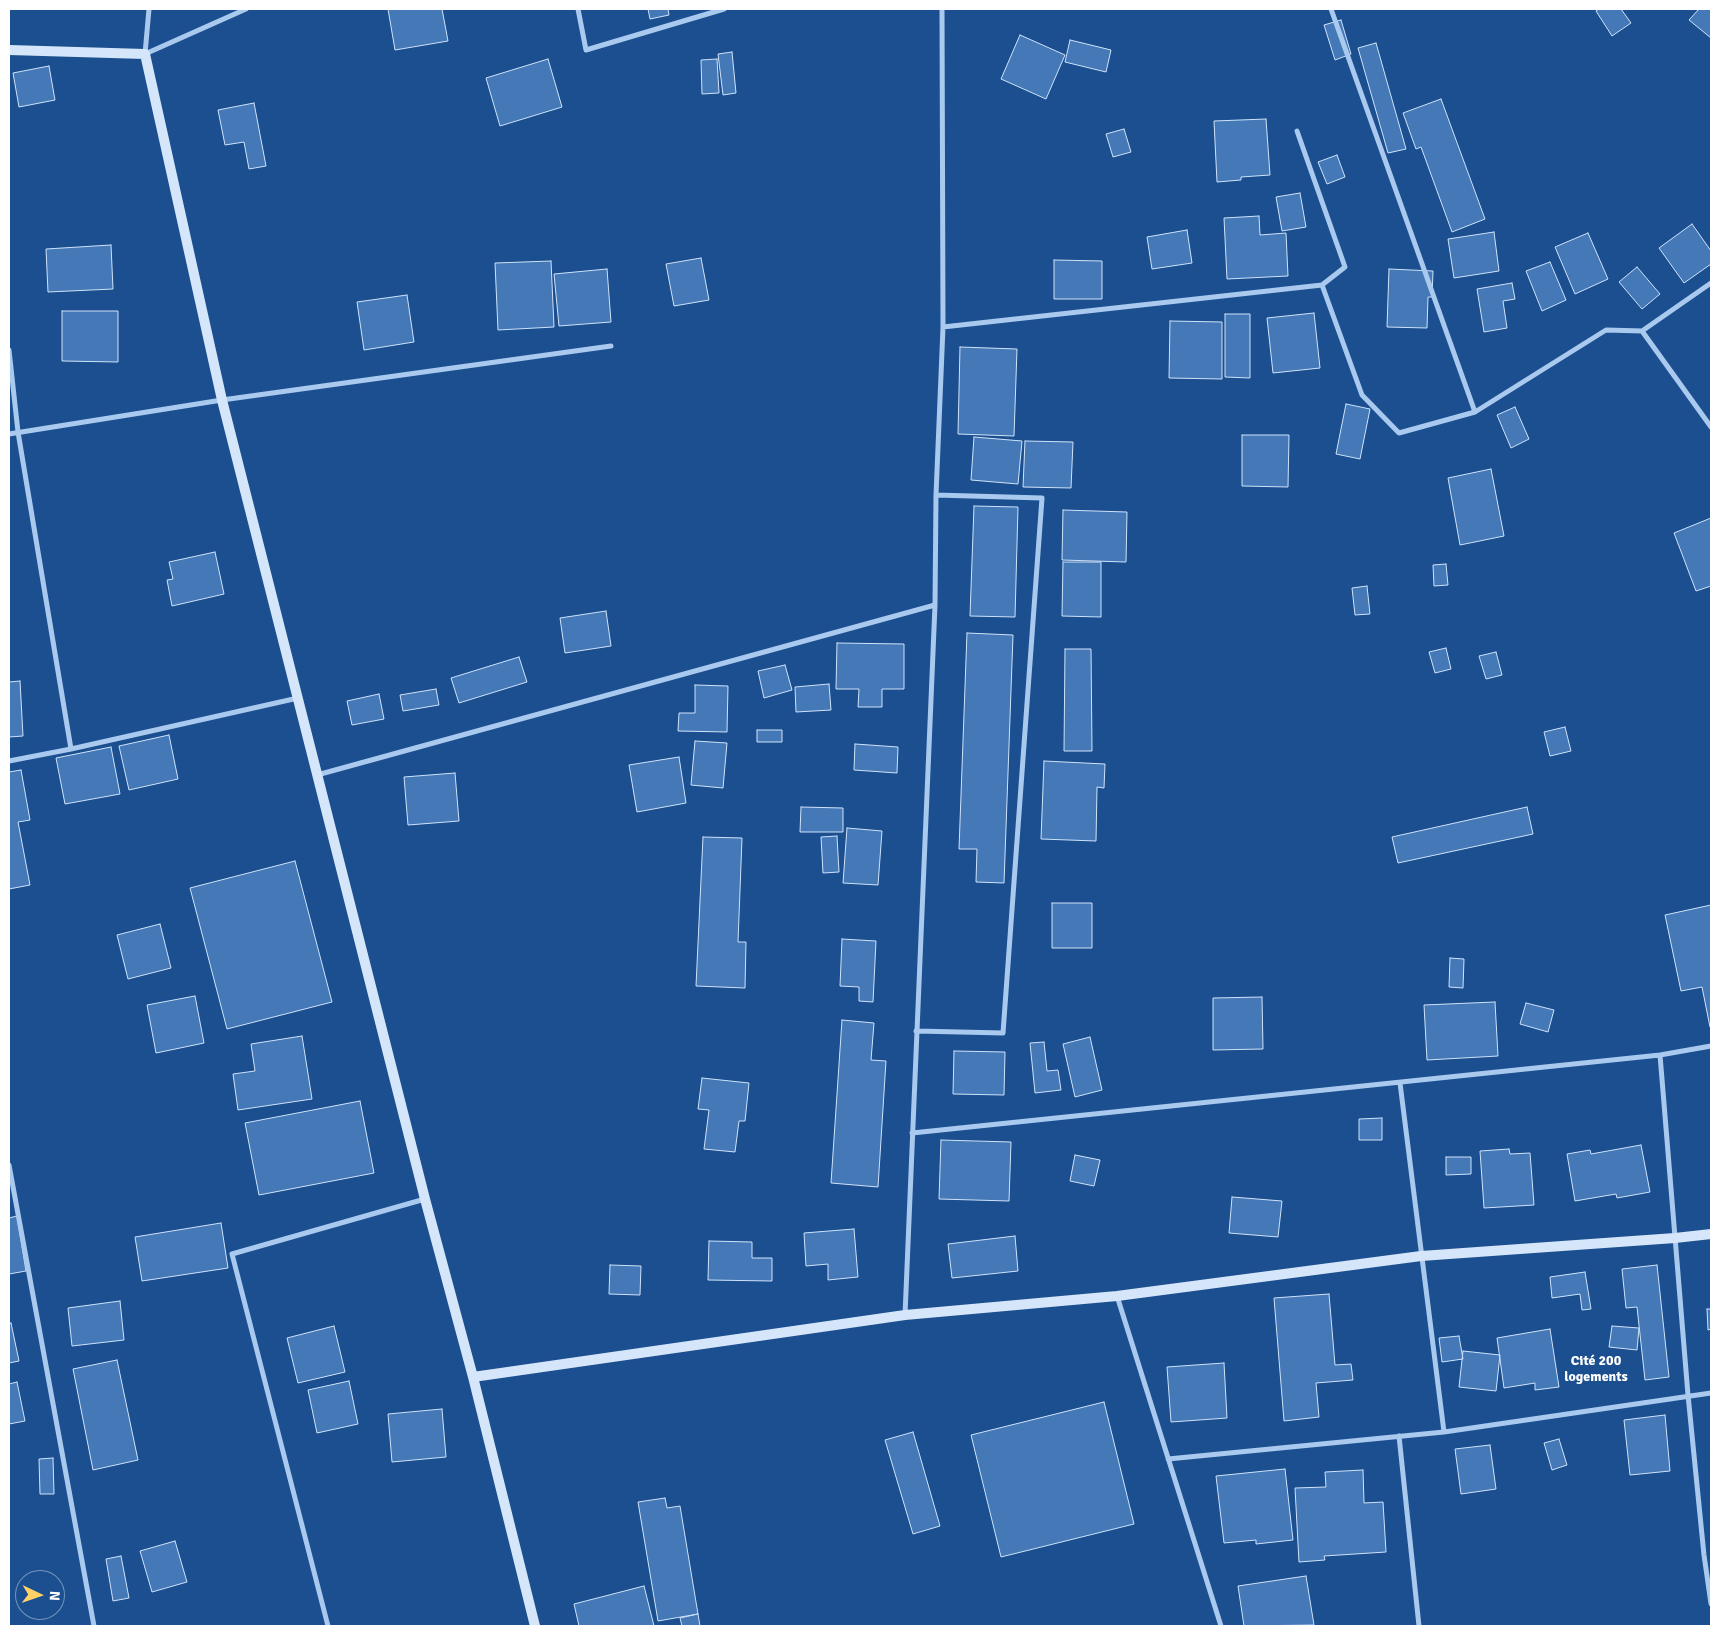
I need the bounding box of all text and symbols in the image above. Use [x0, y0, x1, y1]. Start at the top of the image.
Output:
district label: Cité 200 logements [1564, 1353, 1628, 1385]
north arrow [15, 1570, 65, 1620]
text: N [46, 1590, 63, 1601]

